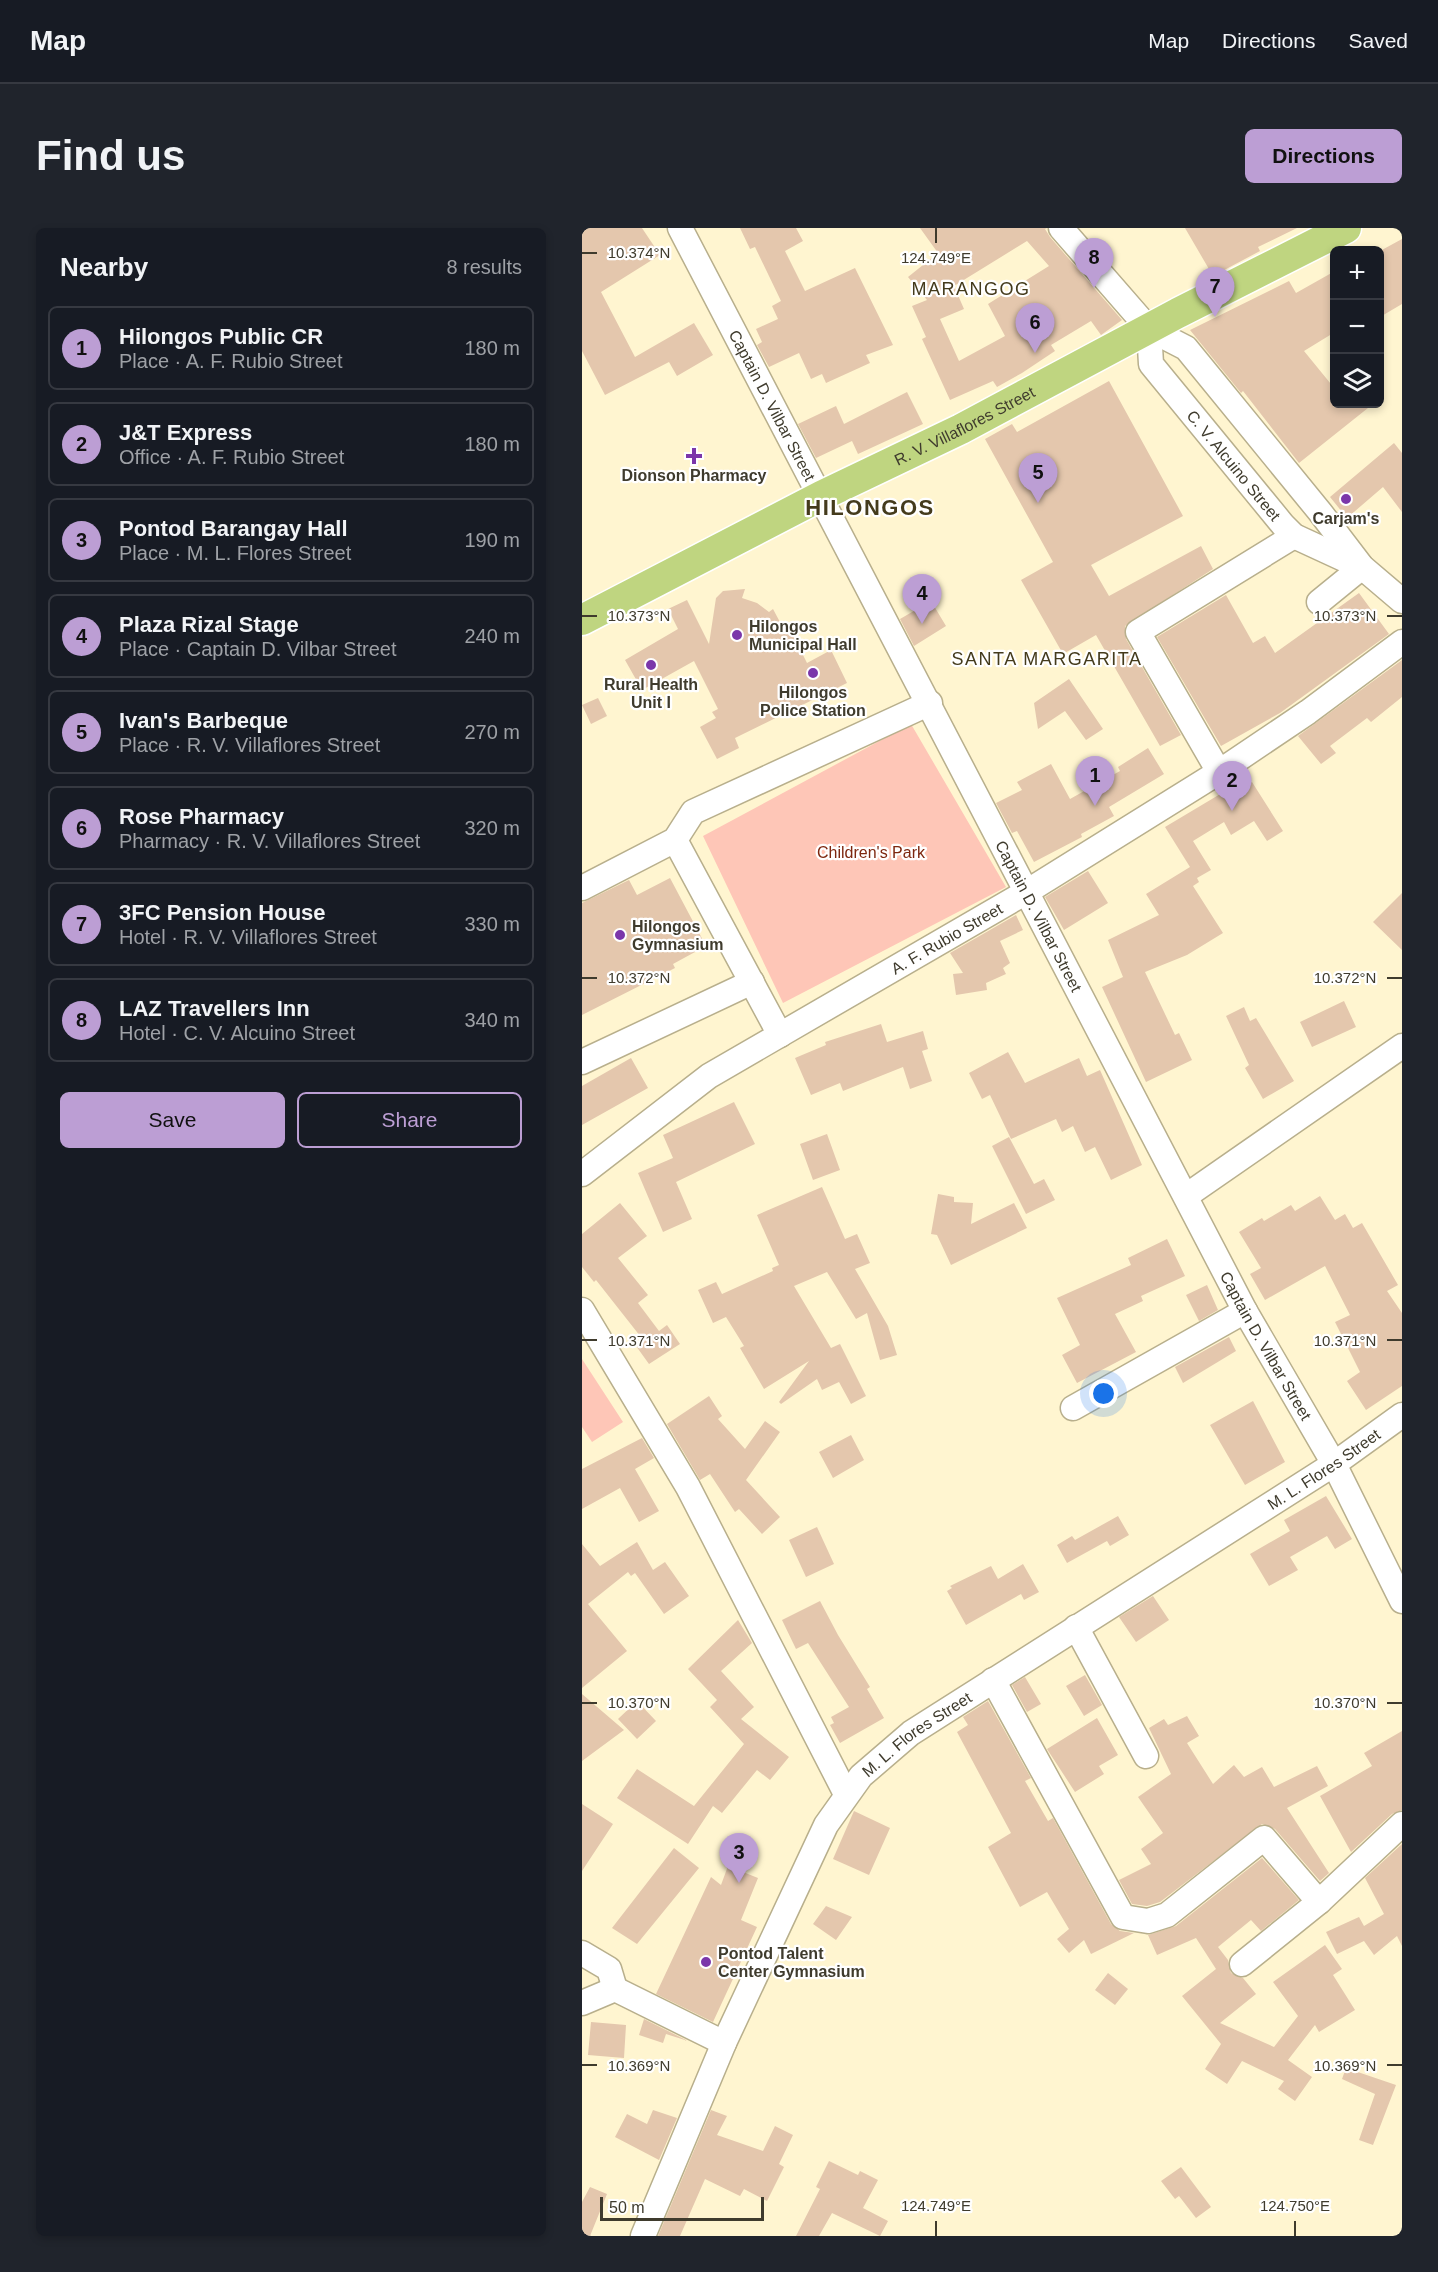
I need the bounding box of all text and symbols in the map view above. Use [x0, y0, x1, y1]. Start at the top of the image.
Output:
text: Map [30, 25, 86, 56]
text: Map [1148, 29, 1189, 52]
text: Directions [1222, 29, 1315, 52]
text: Saved [1348, 29, 1408, 52]
button: Directions [1245, 129, 1402, 183]
text: Find us [36, 132, 185, 179]
pin: 8 [1074, 238, 1114, 288]
text: 10.374°N [608, 244, 670, 261]
map controls [1330, 246, 1384, 408]
button: + [1330, 246, 1384, 300]
text: 124.749°E [901, 249, 971, 266]
text: Nearby [60, 252, 148, 282]
text: 8 results [446, 256, 522, 278]
pin: 7 [1196, 268, 1234, 317]
district label: MARANGOG [911, 279, 1031, 299]
button: − [1330, 300, 1384, 354]
pin: 6 [1016, 304, 1054, 353]
text: Hilongos Public CR [119, 324, 323, 349]
street label: Captain D. Vilbar Street [726, 327, 819, 484]
text: 1 [76, 337, 87, 359]
text: 180 m [464, 337, 520, 359]
text: Place · A. F. Rubio Street [119, 350, 342, 372]
button: layers [1330, 354, 1384, 408]
street label: R. V. Villaflores Street [892, 383, 1038, 468]
street label: C. V. Alcuino Street [1184, 407, 1284, 524]
text: J&T Express [119, 420, 252, 445]
text: 2 [76, 433, 87, 455]
text: 180 m [464, 433, 520, 455]
text: Office · A. F. Rubio Street [119, 446, 344, 468]
marker: Dionson Pharmacy [687, 449, 701, 463]
pin: 5 [1018, 454, 1058, 503]
place label: Dionson Pharmacy [622, 467, 767, 484]
marker: Carjam's [1339, 492, 1353, 506]
district label: HILONGOS [805, 495, 935, 520]
place label: Carjam's [1313, 510, 1380, 527]
text: Pontod Barangay Hall [119, 516, 348, 541]
text: 3 [76, 529, 87, 551]
text: 190 m [464, 529, 520, 551]
text: Place · M. L. Flores Street [119, 542, 351, 564]
pin: 4 [902, 574, 942, 624]
text: 10.373°N [608, 607, 670, 624]
text: 10.373°N [1314, 607, 1376, 624]
text: Plaza Rizal Stage [119, 612, 299, 637]
place label: Hilongos Municipal Hall [749, 618, 857, 653]
text: 4 [76, 625, 87, 647]
text: 240 m [464, 625, 520, 647]
marker: Hilongos Municipal Hall [730, 628, 744, 642]
text: Place · Captain D. Vilbar Street [119, 638, 397, 660]
district label: SANTA MARGARITA [952, 649, 1142, 669]
marker: Rural Health Unit I [644, 658, 658, 672]
marker: Hilongos Police Station [806, 666, 820, 680]
place label: Rural Health Unit I [604, 676, 698, 711]
place label: Hilongos Police Station [760, 684, 866, 719]
text: Ivan's Barbeque [119, 708, 288, 733]
text: 5 [76, 721, 87, 743]
text: 270 m [464, 721, 520, 743]
text: Place · R. V. Villaflores Street [119, 734, 380, 756]
pin: 1 [1076, 756, 1114, 806]
pin: 2 [1212, 762, 1252, 811]
text: Rose Pharmacy [119, 804, 284, 829]
text: 6 [76, 817, 87, 839]
text: 320 m [464, 817, 520, 839]
text: Pharmacy · R. V. Villaflores Street [119, 830, 420, 852]
street label: Captain D. Vilbar Street [993, 838, 1086, 995]
park label: Children's Park [817, 844, 926, 861]
street label: A. F. Rubio Street [888, 899, 1006, 977]
text: 3FC Pension House [119, 900, 326, 925]
text: 7 [76, 913, 87, 935]
text: 330 m [464, 913, 520, 935]
place label: Hilongos Gymnasium [632, 918, 724, 953]
text: Hotel · R. V. Villaflores Street [119, 926, 377, 948]
marker: Hilongos Gymnasium [613, 928, 627, 942]
text: 10.372°N [608, 969, 670, 986]
text: 10.372°N [1314, 969, 1376, 986]
text: LAZ Travellers Inn [119, 996, 310, 1021]
text: 8 [76, 1009, 87, 1031]
text: 340 m [464, 1009, 520, 1031]
text: Hotel · C. V. Alcuino Street [119, 1022, 355, 1044]
button: Save [60, 1092, 285, 1148]
button: Share [297, 1092, 522, 1148]
street label: Captain D. Vilbar Street [1217, 1269, 1315, 1423]
text: 10.371°N [608, 1332, 670, 1349]
text: 10.371°N [1314, 1332, 1376, 1349]
your location [1089, 1379, 1118, 1408]
street label: M. L. Flores Street [1264, 1425, 1384, 1513]
street label: M. L. Flores Street [858, 1688, 975, 1780]
text: 10.370°N [608, 1694, 670, 1711]
text: 10.370°N [1314, 1694, 1376, 1711]
pin: 3 [720, 1834, 758, 1883]
place label: Pontod Talent Center Gymnasium [718, 1945, 865, 1980]
marker: Pontod Talent Center Gymnasium [699, 1955, 713, 1969]
text: 10.369°N [608, 2057, 670, 2074]
text: 10.369°N [1314, 2057, 1376, 2074]
scale bar [600, 2194, 764, 2222]
text: 124.749°E [901, 2197, 971, 2214]
text: 124.750°E [1260, 2197, 1330, 2214]
text: 50 m [609, 2199, 645, 2216]

